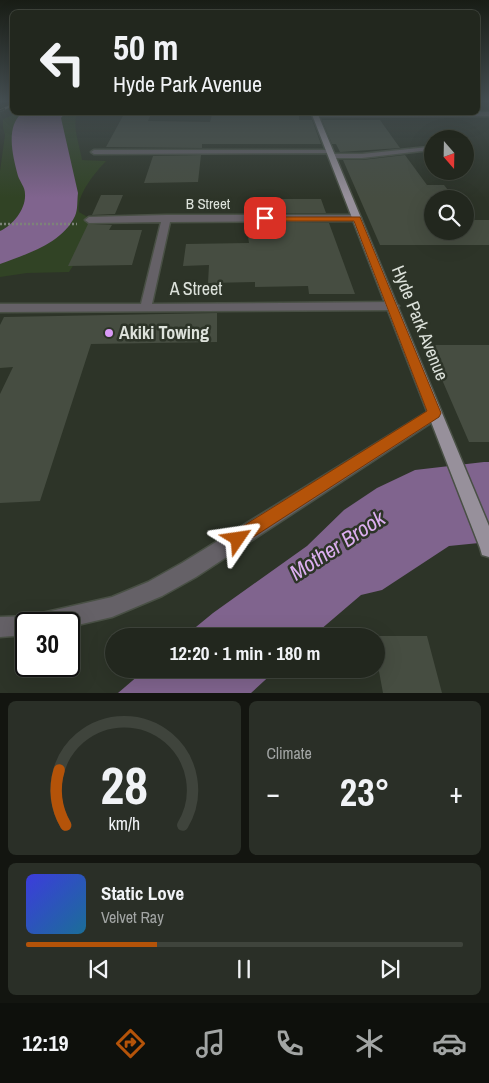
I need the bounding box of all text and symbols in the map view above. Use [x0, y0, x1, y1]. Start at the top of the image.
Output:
text: 50 m [113, 24, 178, 71]
icon: left [30, 30, 95, 95]
text: Hyde Park Avenue [113, 69, 262, 99]
north arrow [424, 130, 474, 180]
map controls [424, 130, 474, 240]
button: search [424, 190, 474, 240]
street label: B Street [186, 193, 231, 214]
pin [244, 197, 286, 239]
icon: arrive [251, 204, 279, 232]
street label: Hyde Park Avenue [386, 262, 455, 384]
street label: A Street [169, 276, 222, 301]
place label: Akiki Towing [119, 320, 209, 345]
marker: Akiki Towing [103, 327, 115, 339]
water label: Mother Brook [283, 502, 391, 587]
position arrow [211, 512, 263, 564]
speed limit sign: 30 [15, 612, 80, 677]
text: 12:20 · 1 min · 180 m [170, 640, 320, 666]
text: Climate [267, 742, 312, 764]
text: 28 [101, 750, 148, 820]
text: 23° [340, 767, 390, 818]
text: − [267, 774, 280, 812]
text: + [450, 774, 463, 812]
text: km/h [108, 812, 140, 836]
text: Static Love [101, 880, 184, 906]
text: Velvet Ray [101, 906, 164, 928]
icon: previous [85, 955, 113, 983]
icon: pause [230, 955, 258, 983]
icon: next [376, 955, 404, 983]
icon: directions [113, 1026, 148, 1061]
icon: music [193, 1026, 228, 1061]
icon: phone [272, 1026, 307, 1061]
icon: climate [352, 1026, 387, 1061]
icon: car [432, 1026, 467, 1061]
text: 12:19 [22, 1028, 68, 1058]

